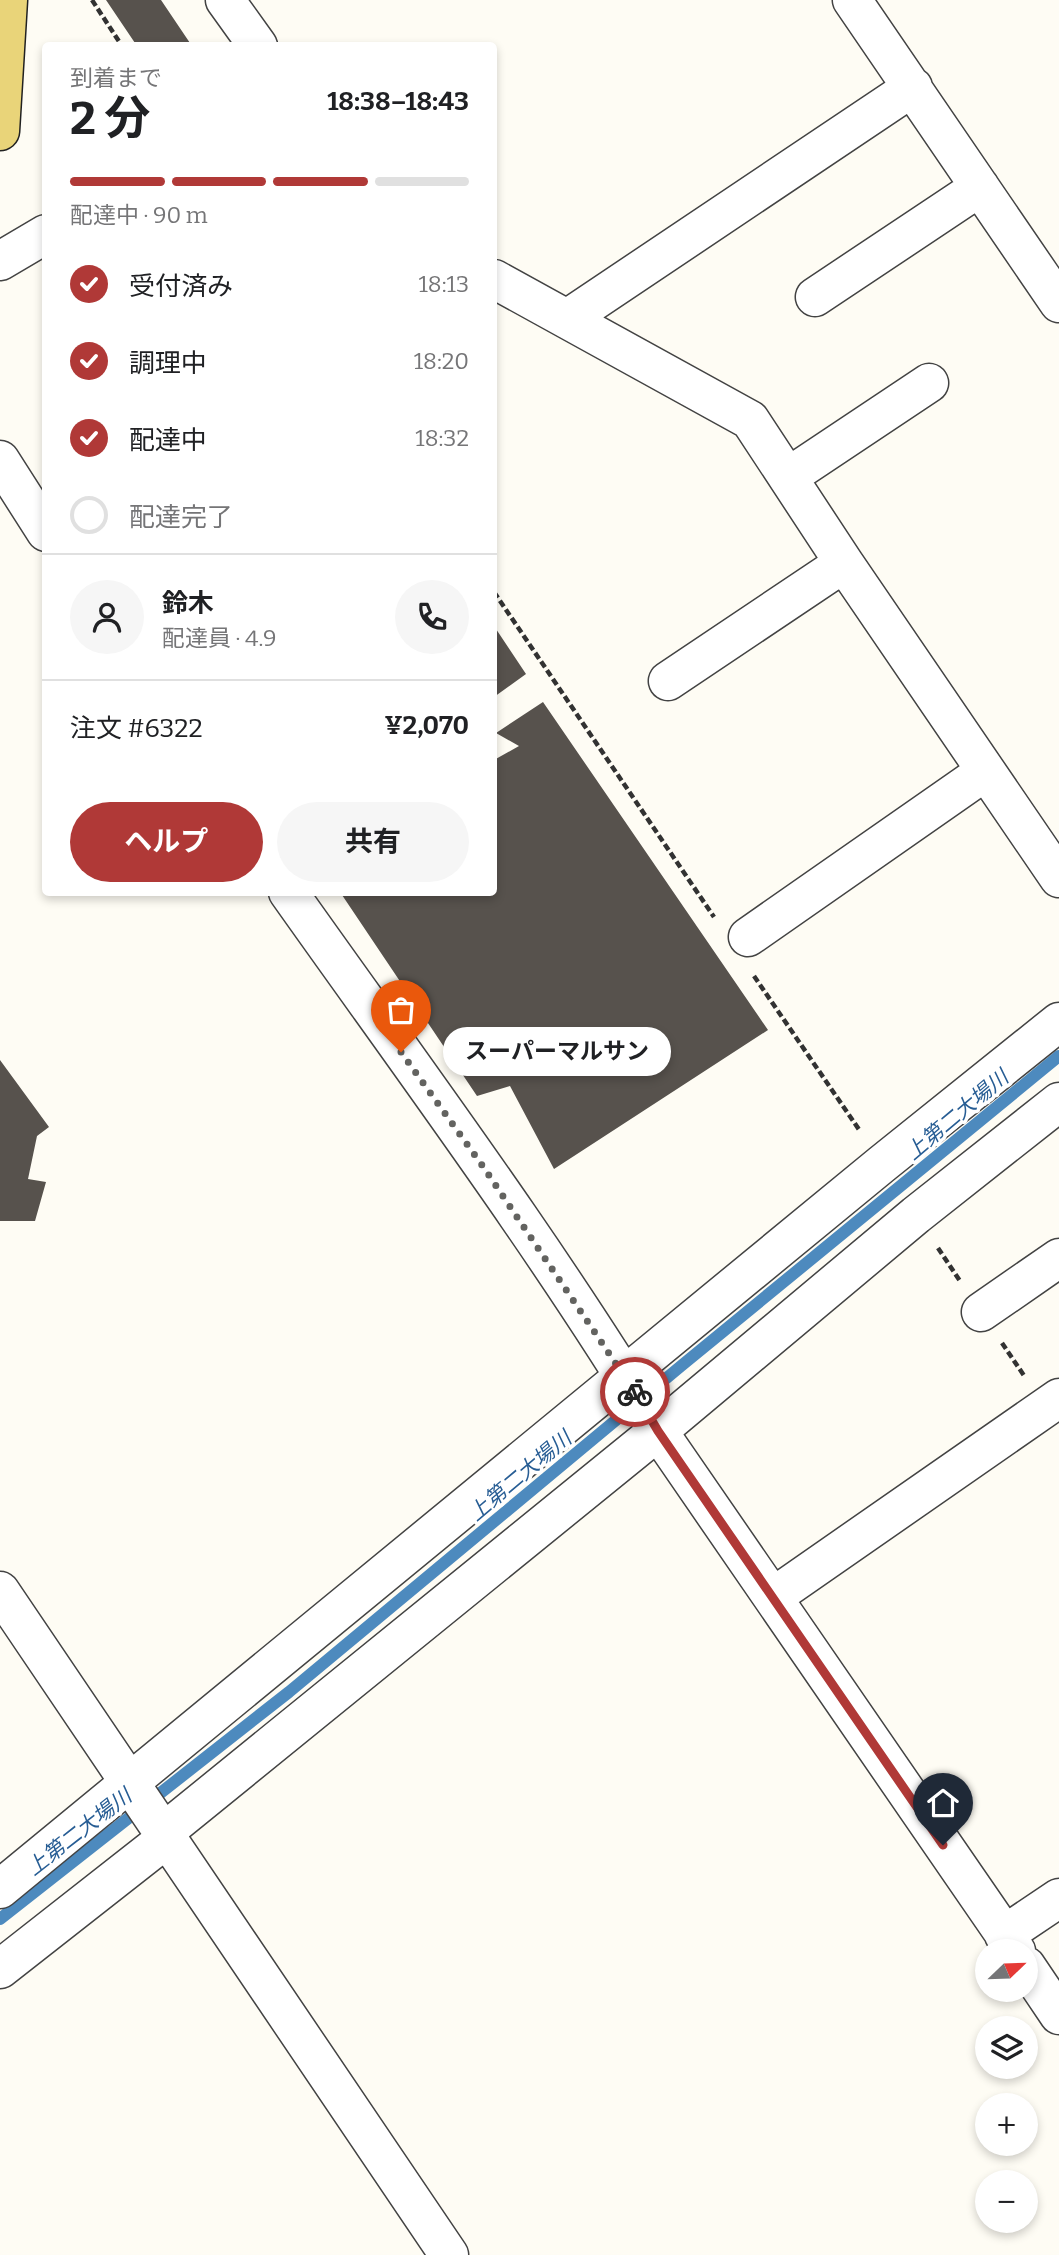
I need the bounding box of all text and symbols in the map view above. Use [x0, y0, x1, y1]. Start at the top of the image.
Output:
text: 到着まで [70, 64, 162, 92]
text: 18:38–18:43 [327, 86, 469, 117]
text: 2 分 [70, 91, 150, 146]
text: 配達中 · 90 m [70, 201, 208, 229]
icon: check [70, 265, 108, 303]
text: 18:13 [419, 270, 469, 298]
text: 受付済み [129, 271, 233, 302]
icon: check [70, 342, 108, 380]
text: 18:20 [414, 347, 469, 375]
text: 調理中 [129, 348, 207, 379]
icon: check [70, 419, 108, 457]
text: 18:32 [415, 424, 469, 452]
text: 配達中 [129, 425, 207, 456]
text: 配達完了 [129, 502, 233, 533]
button: person [70, 580, 144, 654]
button: phone [395, 580, 469, 654]
text: 鈴木 [162, 588, 214, 619]
text: 配達員 · 4.9 [162, 624, 276, 652]
text: ¥2,070 [384, 710, 469, 741]
text: 注文 #6322 [70, 713, 203, 744]
button: ヘルプ [70, 802, 263, 882]
button: 共有 [277, 802, 469, 882]
pin [371, 980, 431, 1052]
icon: bag [382, 991, 420, 1029]
callout: スーパーマルサン [443, 1028, 670, 1076]
text: スーパーマルサン [465, 1037, 649, 1065]
water label: 上第二大場川 [900, 1063, 1015, 1165]
courier [600, 1357, 670, 1427]
icon: bike [616, 1373, 654, 1411]
water label: 上第二大場川 [463, 1424, 578, 1526]
pin [913, 1773, 973, 1845]
water label: 上第二大場川 [21, 1782, 138, 1881]
icon: home [924, 1784, 962, 1822]
north arrow [975, 1939, 1038, 2002]
map controls [975, 1939, 1038, 2233]
button: layers [975, 2016, 1038, 2079]
button: + [975, 2093, 1038, 2156]
button: − [975, 2170, 1038, 2233]

